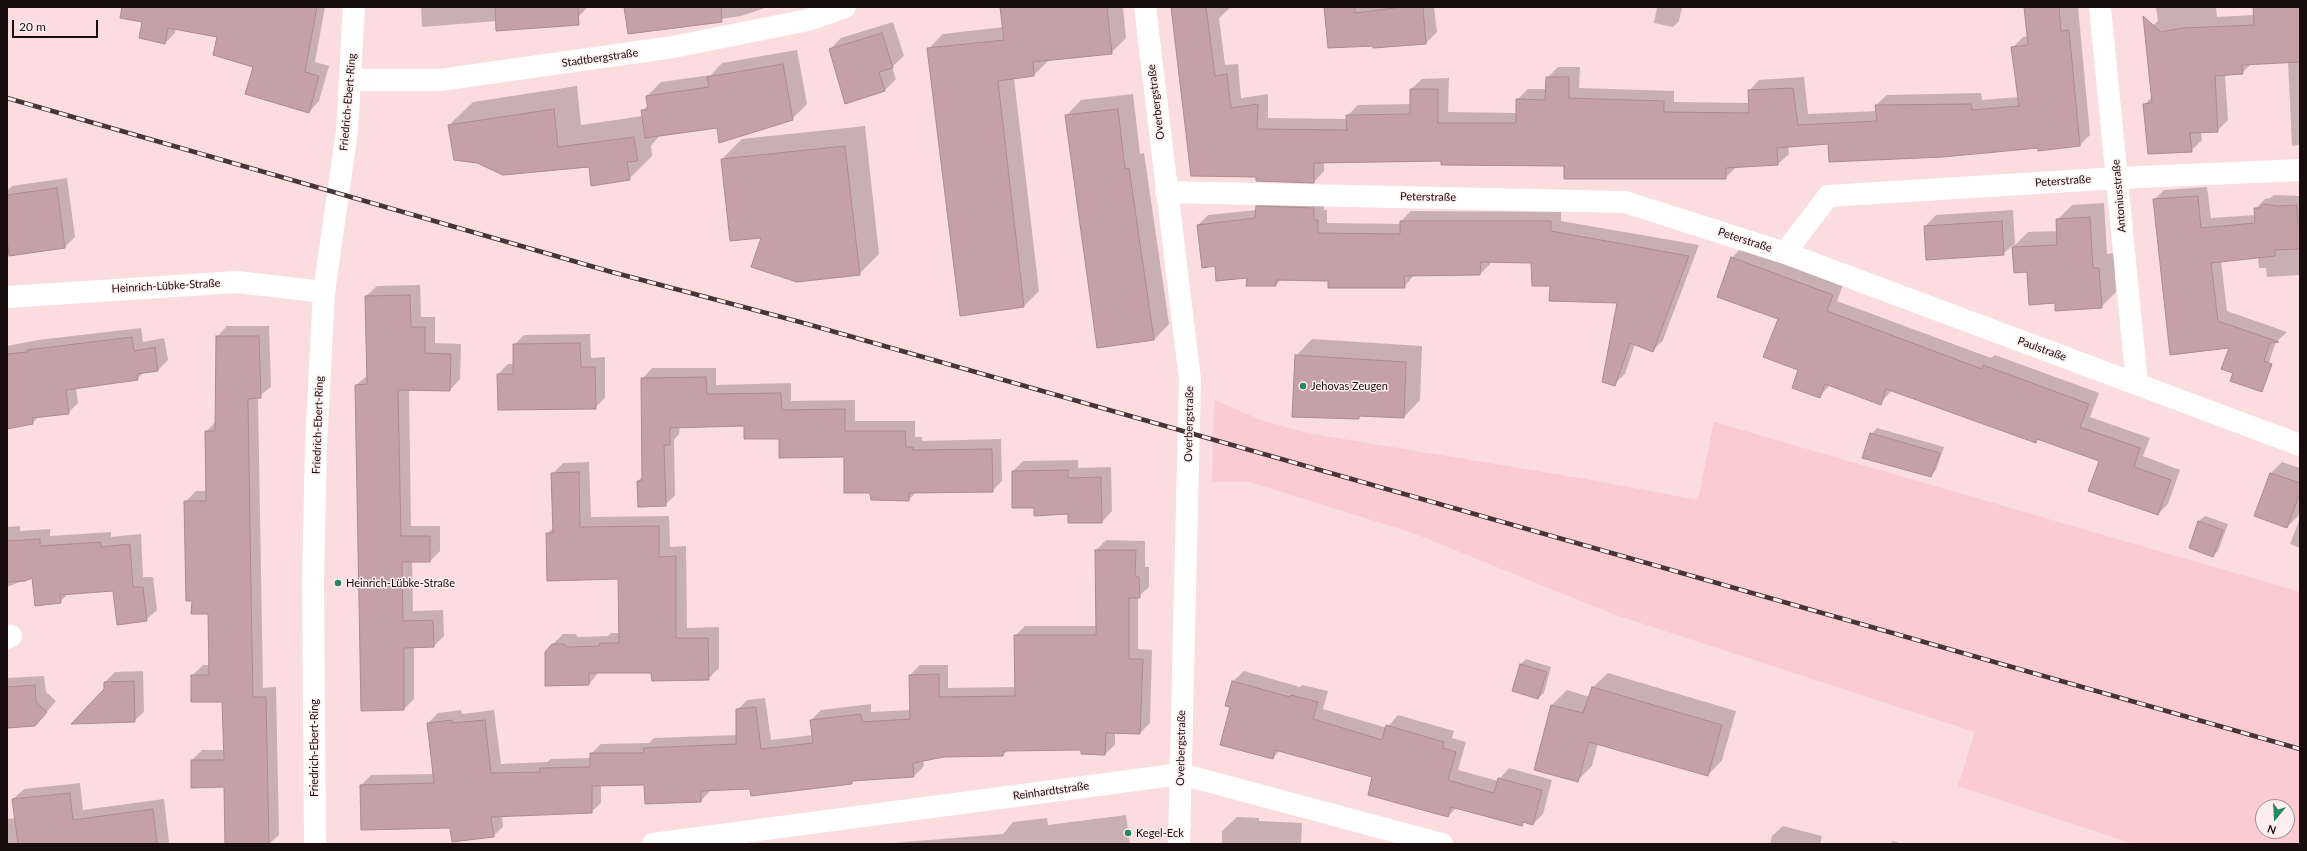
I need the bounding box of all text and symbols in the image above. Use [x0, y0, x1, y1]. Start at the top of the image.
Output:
scale bar [14, 12, 100, 38]
text: 20 m [19, 19, 46, 34]
street label: Stadtbergstraße [561, 46, 639, 70]
street label: Friedrich-Ebert-Ring [337, 53, 359, 151]
street label: Overbergstraße [1145, 63, 1167, 141]
street label: Antoniusstraße [2109, 159, 2129, 233]
street label: Peterstraße [2035, 172, 2091, 190]
street label: Peterstraße [1400, 190, 1456, 204]
street label: Peterstraße [1716, 225, 1774, 255]
street label: Heinrich-Lübke-Straße [111, 277, 221, 295]
street label: Paulstraße [2016, 334, 2068, 364]
street label: Friedrich-Ebert-Ring [310, 376, 326, 474]
place label: Jehovas Zeugen [1311, 379, 1388, 393]
marker: Jehovas Zeugen [1298, 381, 1308, 391]
street label: Overbergstraße [1182, 386, 1196, 462]
place label: Heinrich-Lübke-Straße [346, 576, 455, 590]
marker: Heinrich-Lübke-Straße [333, 578, 343, 588]
street label: Friedrich-Ebert-Ring [307, 699, 321, 797]
street label: Overbergstraße [1174, 710, 1188, 786]
street label: Reinhardtstraße [1012, 779, 1090, 803]
north arrow [2255, 799, 2295, 839]
text: N [2265, 822, 2277, 837]
place label: Kegel-Eck [1136, 826, 1184, 840]
marker: Kegel-Eck [1123, 828, 1133, 838]

